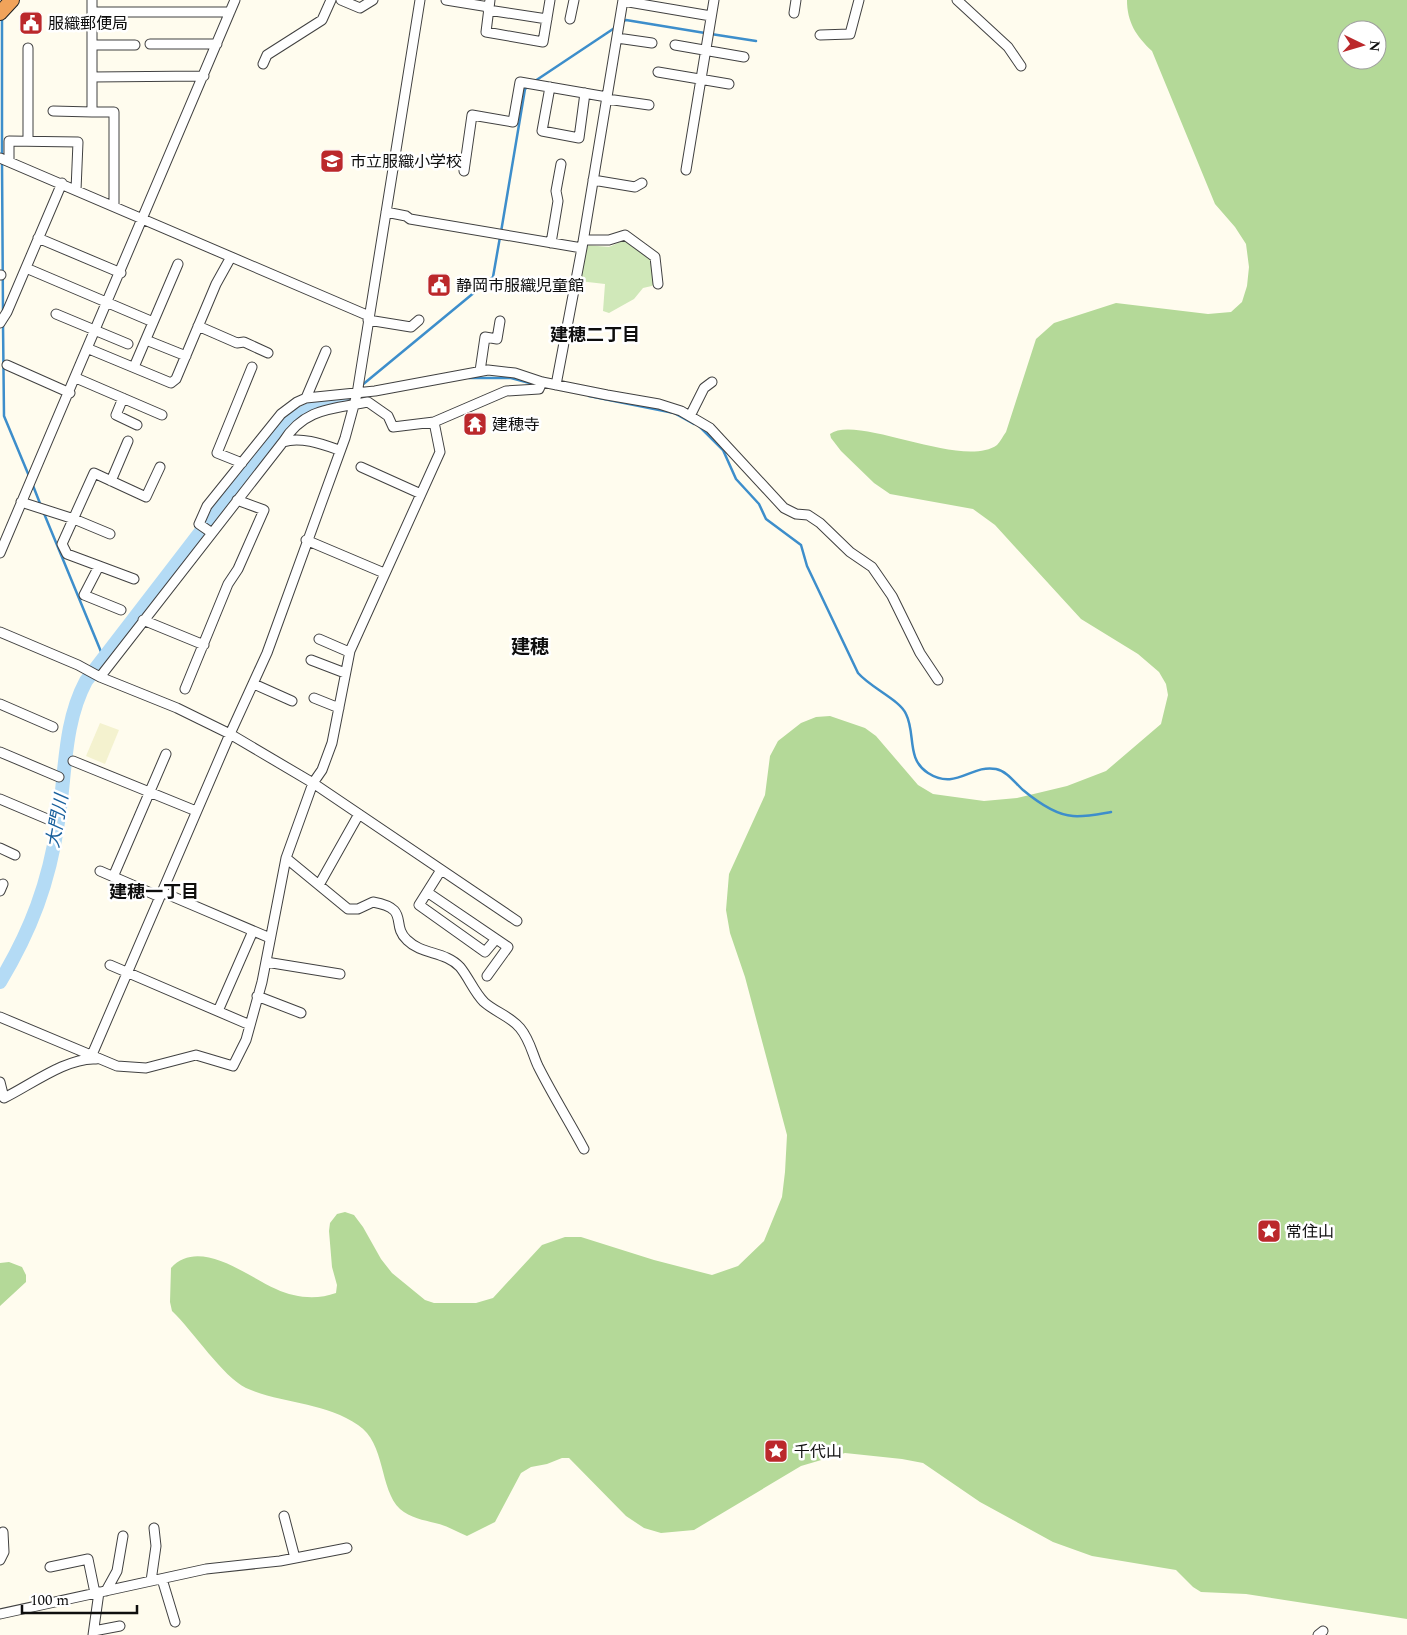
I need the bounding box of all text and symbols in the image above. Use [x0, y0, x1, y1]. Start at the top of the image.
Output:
public building icon: 服織郵便局 [18, 10, 44, 36]
place label: 服織郵便局 [48, 12, 128, 36]
north arrow [1337, 20, 1387, 70]
text: N [1363, 39, 1385, 53]
school or university icon: 市立服織小学校 [319, 148, 345, 174]
place label: 市立服織小学校 [350, 150, 462, 174]
public building icon: 静岡市服織児童館 [426, 272, 452, 298]
place label: 静岡市服織児童館 [456, 274, 584, 298]
district label: 建穂二丁目 [550, 322, 640, 349]
temple icon: 建穂寺 [462, 411, 488, 437]
place label: 建穂寺 [492, 413, 540, 437]
district label: 建穂 [511, 633, 549, 662]
water label: 大門川 [40, 790, 76, 850]
district label: 建穂一丁目 [109, 879, 199, 906]
place icon: 常住山 [1256, 1218, 1282, 1244]
place label: 常住山 [1286, 1220, 1334, 1244]
place icon: 千代山 [763, 1438, 789, 1464]
place label: 千代山 [794, 1440, 842, 1464]
scale bar [22, 1582, 138, 1614]
text: 100 m [30, 1589, 69, 1612]

